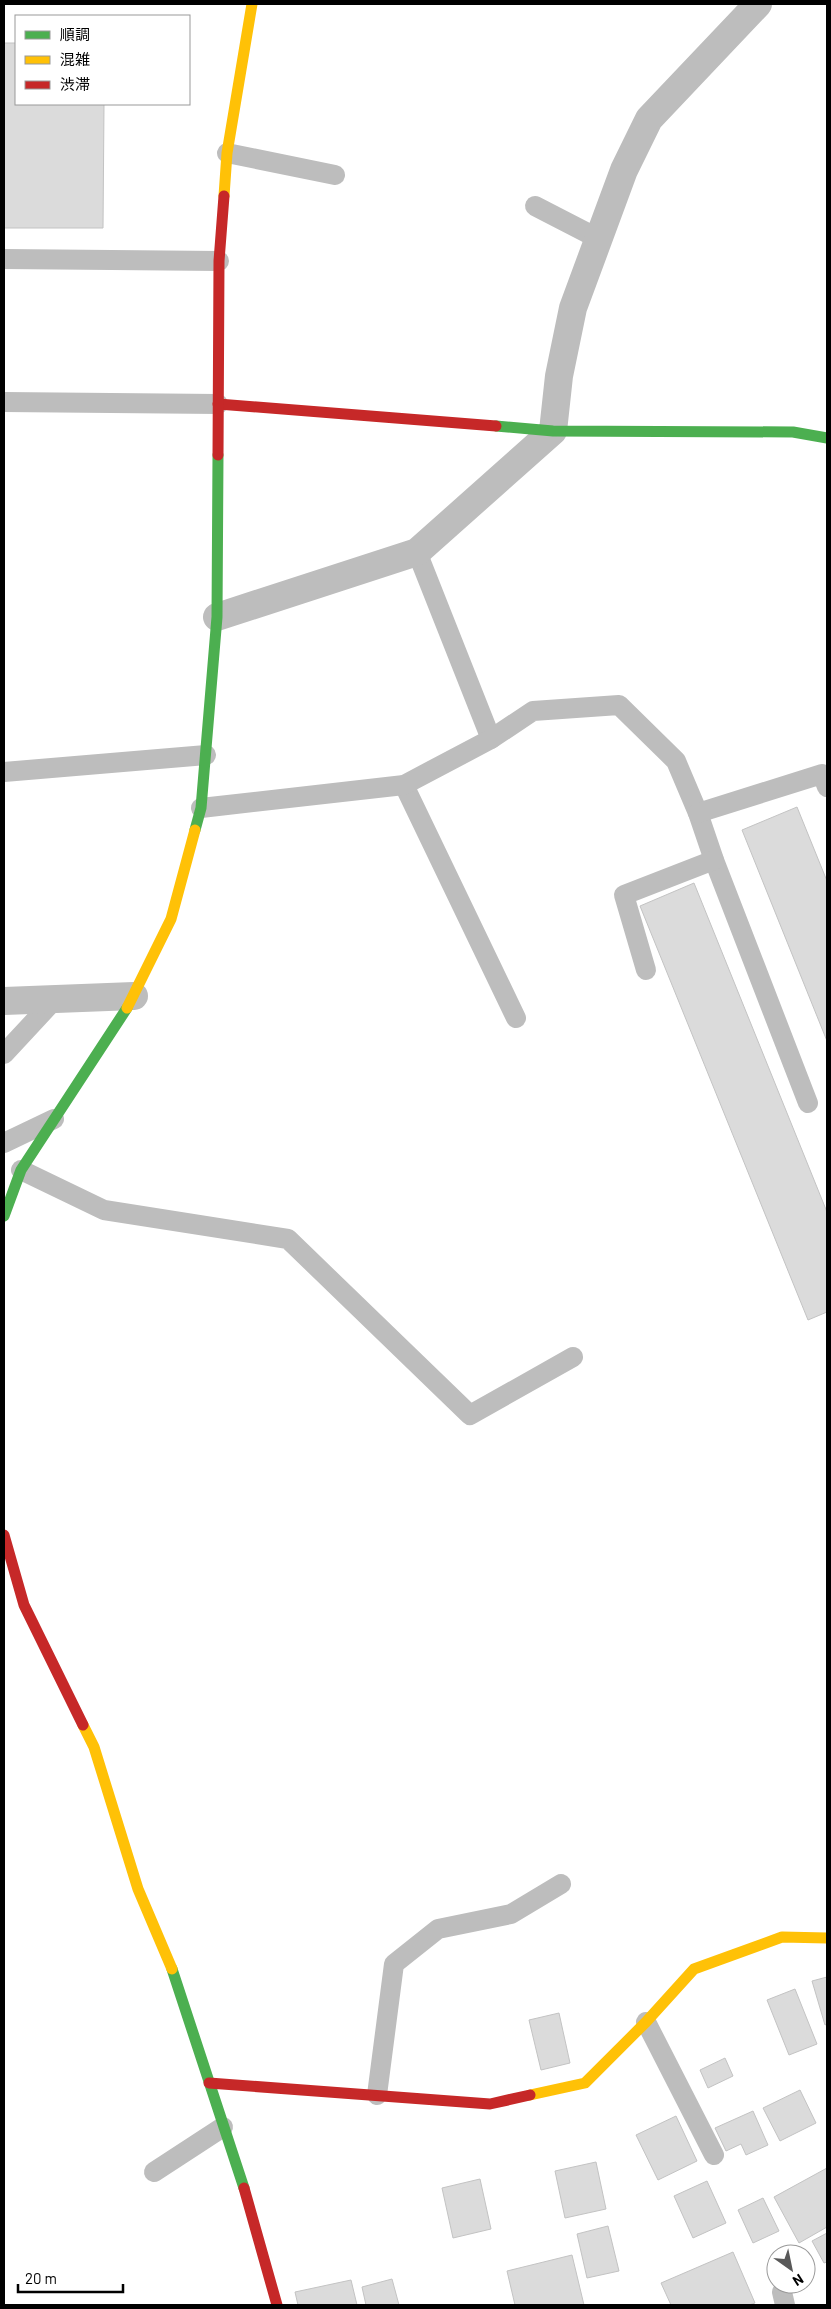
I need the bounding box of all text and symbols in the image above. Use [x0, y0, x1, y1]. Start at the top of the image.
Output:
legend [15, 15, 190, 105]
text: 順調 [60, 25, 90, 43]
text: 混雑 [60, 50, 90, 68]
text: 渋滞 [60, 75, 90, 93]
north arrow [766, 2244, 816, 2294]
scale bar [18, 2262, 122, 2294]
text: 20 m [25, 2269, 57, 2287]
text: N [790, 2271, 807, 2290]

